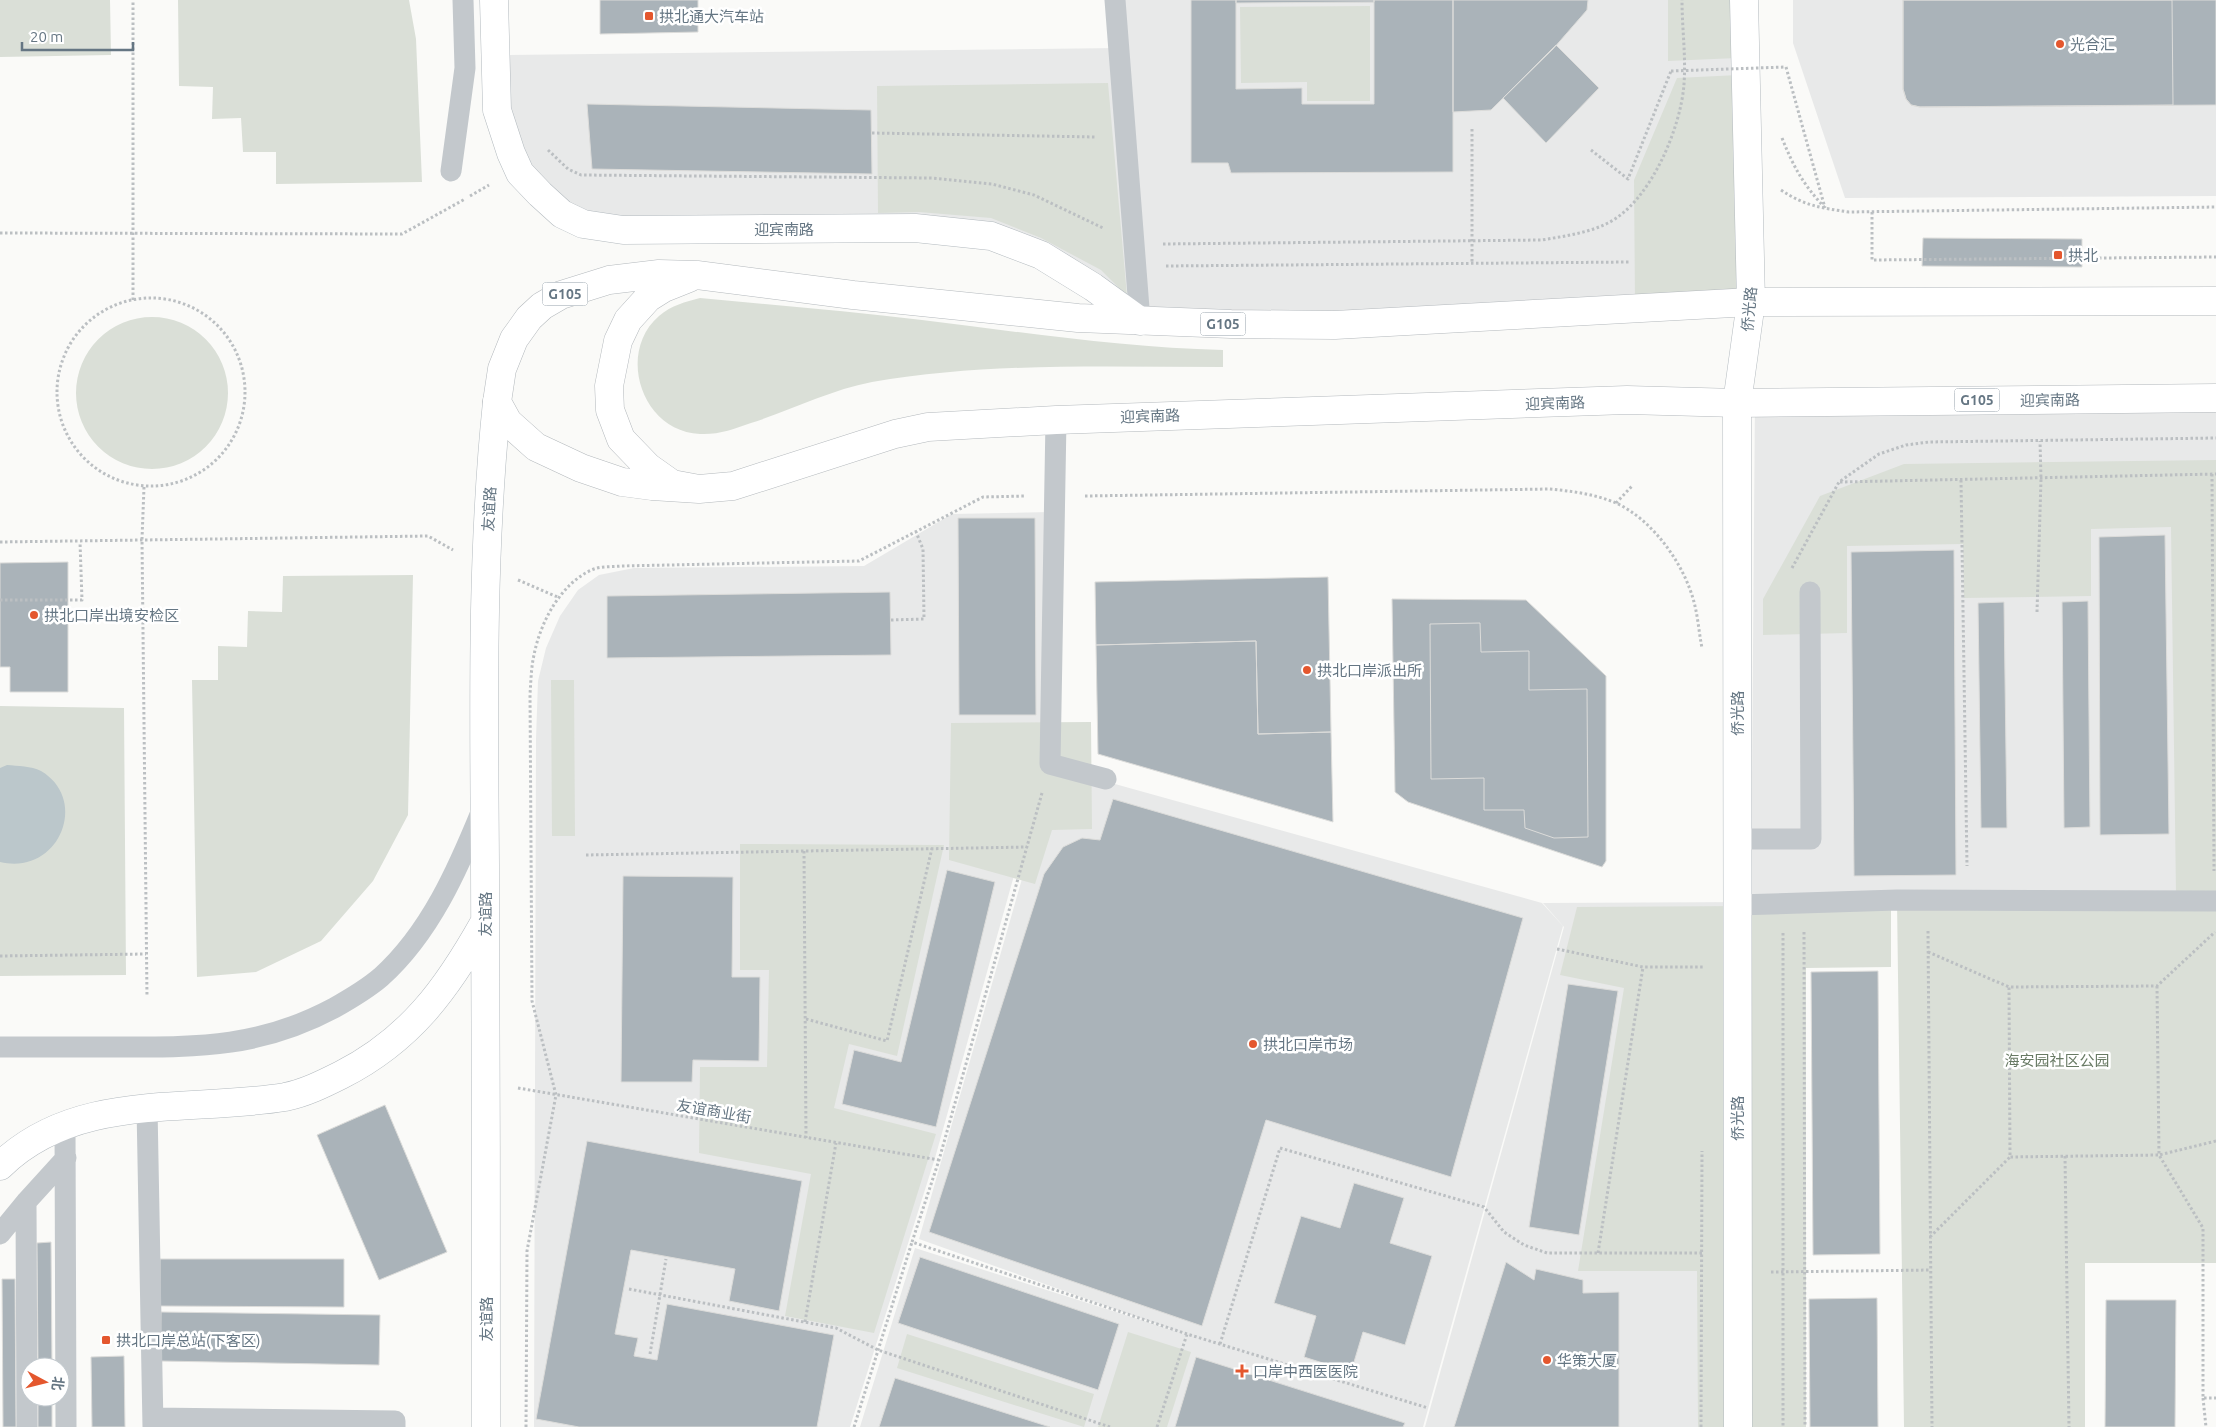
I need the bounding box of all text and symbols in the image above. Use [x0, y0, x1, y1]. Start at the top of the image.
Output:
place label: 拱北通大汽车站 [659, 8, 764, 25]
marker: 拱北通大汽车站 [643, 10, 655, 22]
scale bar [22, 20, 134, 52]
text: 20 m [30, 28, 63, 45]
place label: 光合汇 [2070, 36, 2115, 53]
marker: 光合汇 [2054, 38, 2066, 50]
street label: 迎宾南路 [754, 221, 814, 238]
place label: 拱北 [2068, 247, 2098, 264]
marker: 拱北 [2052, 249, 2064, 261]
road number: G105 [542, 282, 588, 306]
street label: 侨光路 [1739, 286, 1759, 332]
road number: G105 [1200, 312, 1246, 336]
road number: G105 [1954, 388, 2000, 412]
street label: 迎宾南路 [2020, 391, 2080, 409]
street label: 迎宾南路 [1525, 393, 1585, 413]
street label: 迎宾南路 [1120, 406, 1180, 426]
street label: 友谊路 [479, 486, 499, 532]
place label: 拱北口岸出境安检区 [44, 607, 179, 624]
marker: 拱北口岸出境安检区 [28, 609, 40, 621]
place label: 拱北口岸派出所 [1317, 662, 1422, 679]
marker: 拱北口岸派出所 [1301, 664, 1313, 676]
street label: 侨光路 [1729, 690, 1746, 736]
street label: 友谊路 [477, 891, 494, 937]
place label: 拱北口岸市场 [1263, 1036, 1353, 1053]
marker: 拱北口岸市场 [1247, 1038, 1259, 1050]
park label: 海安园社区公园 [2004, 1052, 2110, 1069]
street label: 侨光路 [1729, 1095, 1746, 1141]
street label: 友谊商业街 [676, 1096, 752, 1126]
street label: 友谊路 [478, 1296, 495, 1342]
place label: 拱北口岸总站(下客区) [116, 1332, 260, 1349]
marker: 拱北口岸总站(下客区) [100, 1334, 112, 1346]
place label: 华策大厦 [1557, 1352, 1617, 1369]
marker: 华策大厦 [1541, 1354, 1553, 1366]
north arrow [20, 1357, 70, 1407]
place label: 口岸中西医医院 [1253, 1363, 1358, 1380]
marker: 口岸中西医医院 [1235, 1364, 1249, 1378]
text: 北 [49, 1376, 67, 1392]

